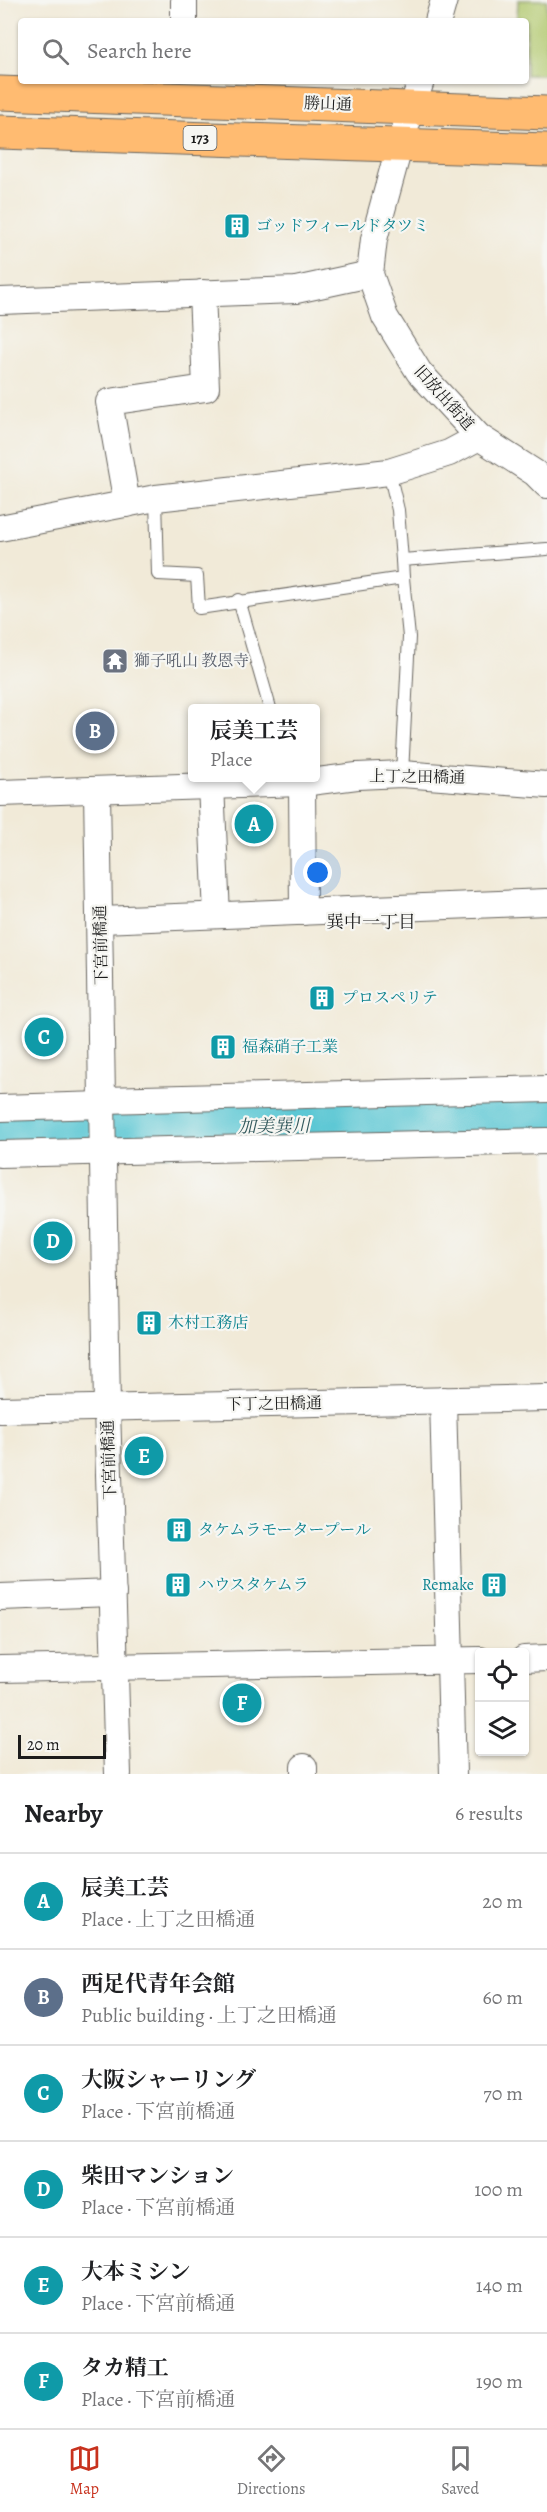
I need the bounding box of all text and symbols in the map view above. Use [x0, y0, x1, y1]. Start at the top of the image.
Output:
search box [18, 18, 529, 84]
icon: search [39, 35, 72, 68]
text: Search here [87, 36, 192, 66]
street label: 勝山通 [304, 92, 352, 116]
road number: 173 [184, 126, 216, 150]
building icon: ゴッドフィールドタツミ [222, 211, 252, 241]
place label: ゴッドフィールドタツミ [256, 215, 429, 237]
street label: 旧放出街道 [409, 361, 479, 435]
temple icon: 獅子吼山 教恩寺 [100, 646, 130, 676]
place label: 獅子吼山 教恩寺 [134, 650, 249, 672]
popup [188, 704, 320, 782]
pin: B [76, 708, 115, 754]
text: 辰美工芸 [210, 716, 298, 746]
text: Place [210, 746, 252, 773]
street label: 上丁之田橋通 [369, 765, 465, 789]
pin: A [234, 802, 274, 846]
your location [303, 858, 332, 887]
street label: 下宮前橋通 [89, 905, 113, 985]
district label: 巽中一丁目 [326, 910, 416, 934]
building icon: プロスペリテ [307, 983, 337, 1013]
place label: プロスペリテ [342, 987, 438, 1009]
pin: C [24, 1014, 63, 1060]
building icon: 福森硝子工業 [208, 1032, 238, 1062]
place label: 福森硝子工業 [242, 1036, 338, 1058]
water label: 加美巽川 [238, 1113, 312, 1139]
pin: D [34, 1218, 72, 1264]
building icon: 木村工務店 [134, 1308, 164, 1338]
place label: 木村工務店 [168, 1312, 248, 1334]
street label: 下丁之田橋通 [226, 1392, 322, 1416]
street label: 下宮前橋通 [97, 1420, 121, 1500]
pin: E [124, 1434, 164, 1478]
building icon: タケムラモータープール [164, 1515, 194, 1545]
place label: タケムラモータープール [198, 1519, 371, 1541]
building icon: ハウスタケムラ [163, 1570, 193, 1600]
building icon: Remake [479, 1570, 509, 1600]
place label: ハウスタケムラ [198, 1574, 309, 1596]
place label: Remake [422, 1574, 474, 1596]
map controls [475, 1648, 529, 1756]
button: locate [475, 1648, 529, 1702]
pin: F [222, 1680, 262, 1726]
button: layers [475, 1702, 529, 1756]
scale bar [18, 1732, 106, 1760]
text: 20 m [27, 1734, 60, 1756]
text: Nearby [24, 1796, 103, 1831]
text: 6 results [455, 1800, 523, 1827]
text: 辰美工芸 [81, 1873, 169, 1903]
text: A [37, 1888, 50, 1915]
text: 20 m [482, 1888, 523, 1915]
text: Place · 上丁之田橋通 [81, 1906, 255, 1933]
text: 西足代青年会館 [81, 1969, 235, 1999]
text: B [37, 1984, 50, 2011]
text: 60 m [483, 1984, 523, 2011]
text: Public building · 上丁之田橋通 [81, 2002, 337, 2029]
text: 大阪シャーリング [81, 2065, 256, 2095]
text: C [37, 2080, 50, 2107]
text: 70 m [483, 2080, 523, 2107]
text: Place · 下宮前橋通 [81, 2098, 235, 2125]
text: 柴田マンション [81, 2161, 234, 2191]
text: D [37, 2176, 50, 2203]
text: 100 m [474, 2176, 523, 2203]
text: Place · 下宮前橋通 [81, 2194, 235, 2221]
text: 大本ミシン [81, 2257, 190, 2287]
text: E [38, 2272, 49, 2299]
text: 140 m [476, 2272, 523, 2299]
text: Place · 下宮前橋通 [81, 2290, 235, 2317]
text: タカ精工 [81, 2353, 169, 2383]
text: F [38, 2368, 49, 2395]
text: 190 m [476, 2368, 523, 2395]
text: Place · 下宮前橋通 [81, 2386, 235, 2413]
tab: Map [68, 2442, 101, 2500]
tab: Directions [237, 2442, 305, 2500]
tab: Saved [441, 2442, 479, 2500]

